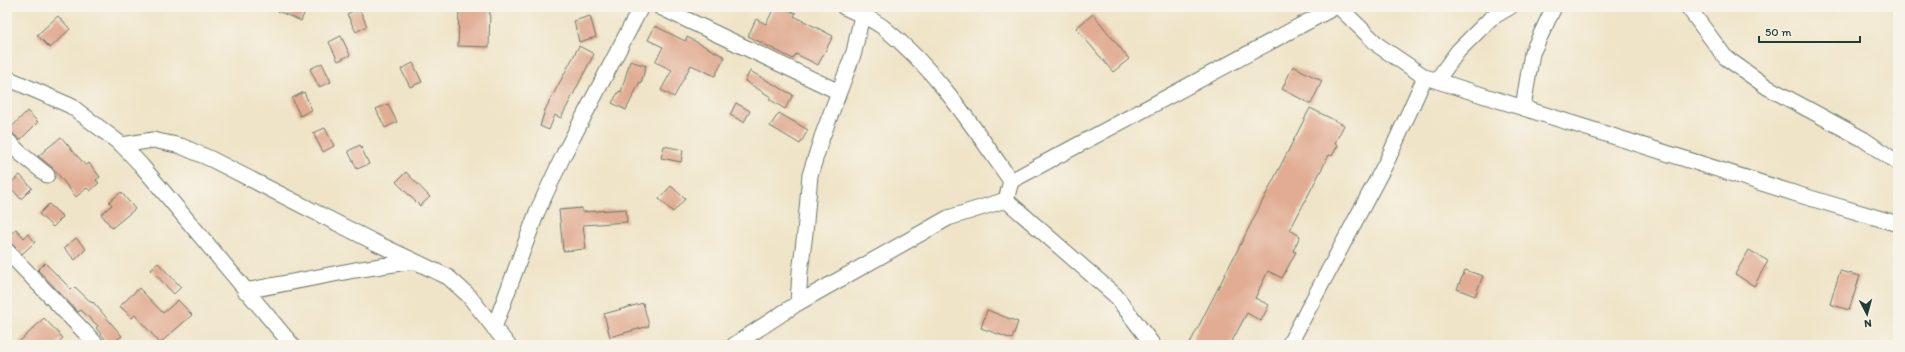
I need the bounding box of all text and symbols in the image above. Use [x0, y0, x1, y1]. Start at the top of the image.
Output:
scale bar [1759, 18, 1860, 44]
text: 50 m [1765, 25, 1791, 39]
north arrow [1847, 294, 1887, 334]
text: N [1864, 317, 1872, 330]

